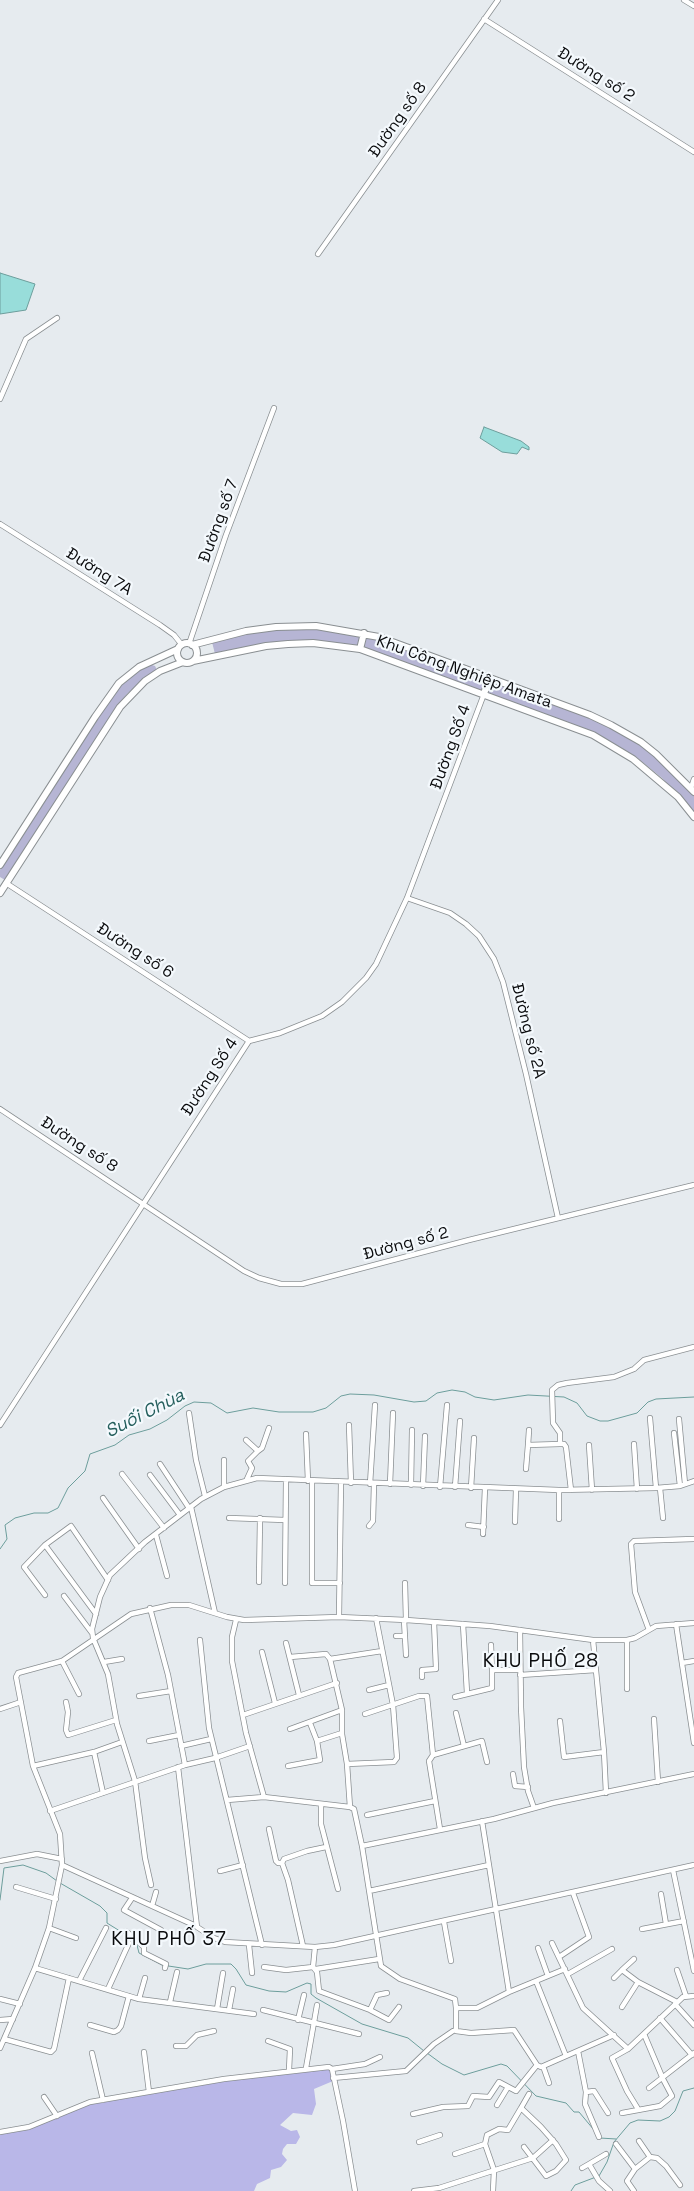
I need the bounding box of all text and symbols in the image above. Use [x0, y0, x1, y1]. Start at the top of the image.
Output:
street label: Đường số 2 [554, 44, 638, 106]
street label: Đường số 8 [365, 79, 431, 161]
street label: Đường số 7 [195, 477, 243, 565]
street label: Đường 7A [62, 544, 136, 600]
street label: Khu Công Nghiệp Amata [374, 631, 554, 713]
street label: Đường Số 4 [427, 702, 475, 792]
street label: Đường số 6 [93, 919, 177, 983]
street label: Đường số 2A [507, 982, 549, 1080]
street label: Đường Số 4 [178, 1035, 242, 1119]
street label: Đường số 8 [37, 1113, 121, 1177]
street label: Đường số 2 [361, 1223, 451, 1265]
water label: Suối Chùa [102, 1385, 188, 1443]
district label: KHU PHỐ 28 [482, 1651, 600, 1673]
district label: KHU PHỐ 37 [110, 1929, 228, 1951]

